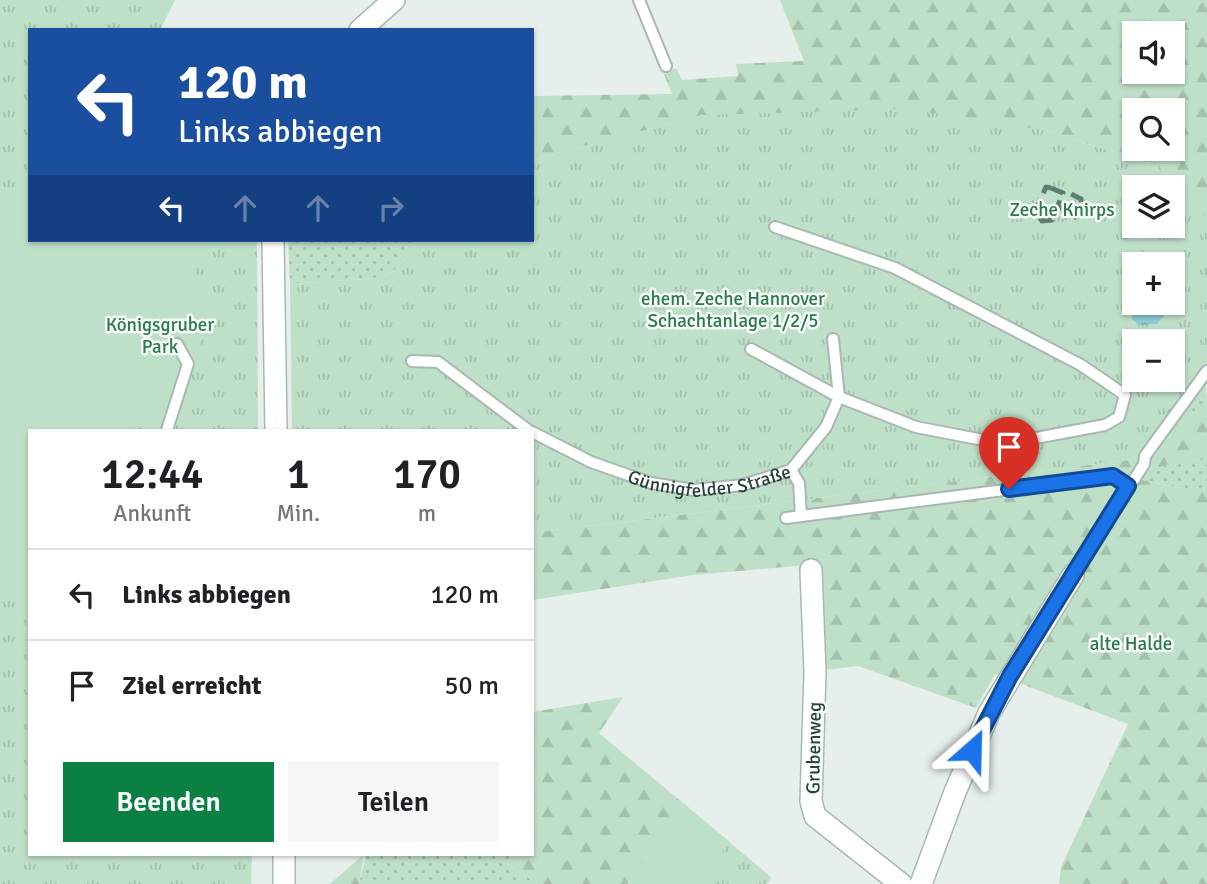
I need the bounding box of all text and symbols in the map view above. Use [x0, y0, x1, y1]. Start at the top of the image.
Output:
map controls [1122, 21, 1185, 392]
button: sound [1122, 21, 1185, 84]
text: 120 m [178, 52, 308, 112]
icon: left [63, 56, 154, 147]
button: search [1122, 98, 1185, 161]
text: Links abbiegen [178, 112, 382, 151]
button: layers [1122, 175, 1185, 238]
icon: left [153, 189, 191, 227]
icon: ahead [226, 189, 264, 227]
icon: ahead [299, 189, 337, 227]
icon: right [372, 189, 410, 227]
park label: Zeche Knirps [1010, 198, 1114, 222]
button: + [1122, 252, 1185, 315]
park label: ehem. Zeche Hannover Schachtanlage 1/2/5 [641, 287, 825, 333]
park label: Königsgruber Park [106, 313, 214, 359]
button: − [1122, 329, 1185, 392]
pin [979, 417, 1039, 489]
icon: arrive [990, 428, 1028, 466]
text: 12:44 [101, 449, 204, 500]
text: 1 [287, 449, 310, 500]
text: 170 [393, 449, 461, 500]
street label: Günnigfelder Straße [624, 460, 794, 503]
text: Ankunft [113, 499, 191, 528]
text: Min. [277, 499, 320, 528]
text: m [418, 499, 436, 528]
icon: left [63, 576, 101, 614]
text: Links abbiegen [122, 579, 291, 611]
text: 120 m [430, 579, 499, 611]
park label: alte Halde [1090, 632, 1172, 656]
icon: arrive [63, 667, 101, 705]
text: Ziel erreicht [122, 670, 262, 702]
text: 50 m [444, 670, 499, 702]
street label: Grubenweg [801, 702, 827, 794]
position arrow [935, 713, 1009, 787]
button: Beenden [63, 762, 274, 842]
button: Teilen [288, 762, 499, 842]

